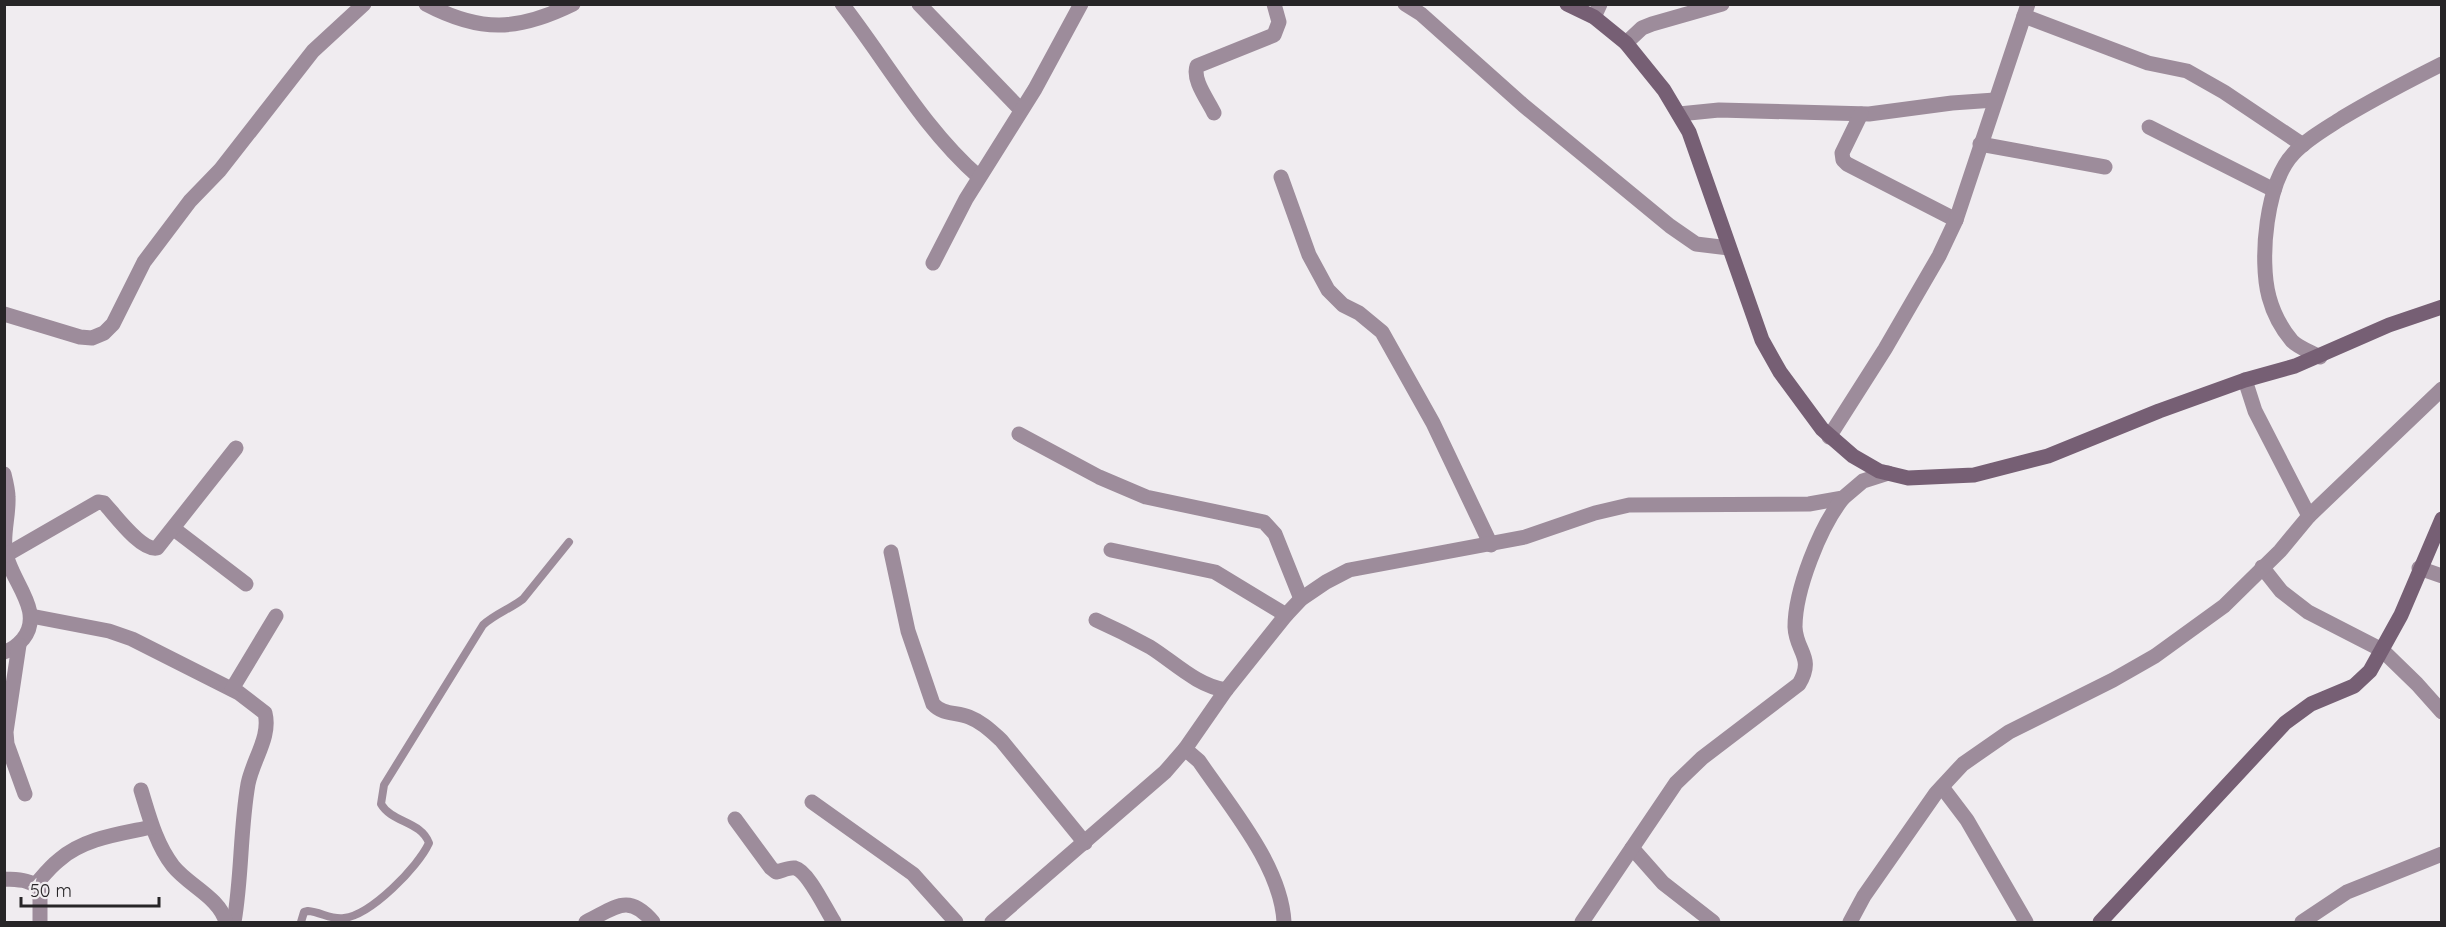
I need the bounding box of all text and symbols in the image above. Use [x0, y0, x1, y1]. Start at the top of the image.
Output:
scale bar [21, 870, 159, 908]
text: 50 m [30, 879, 72, 902]

